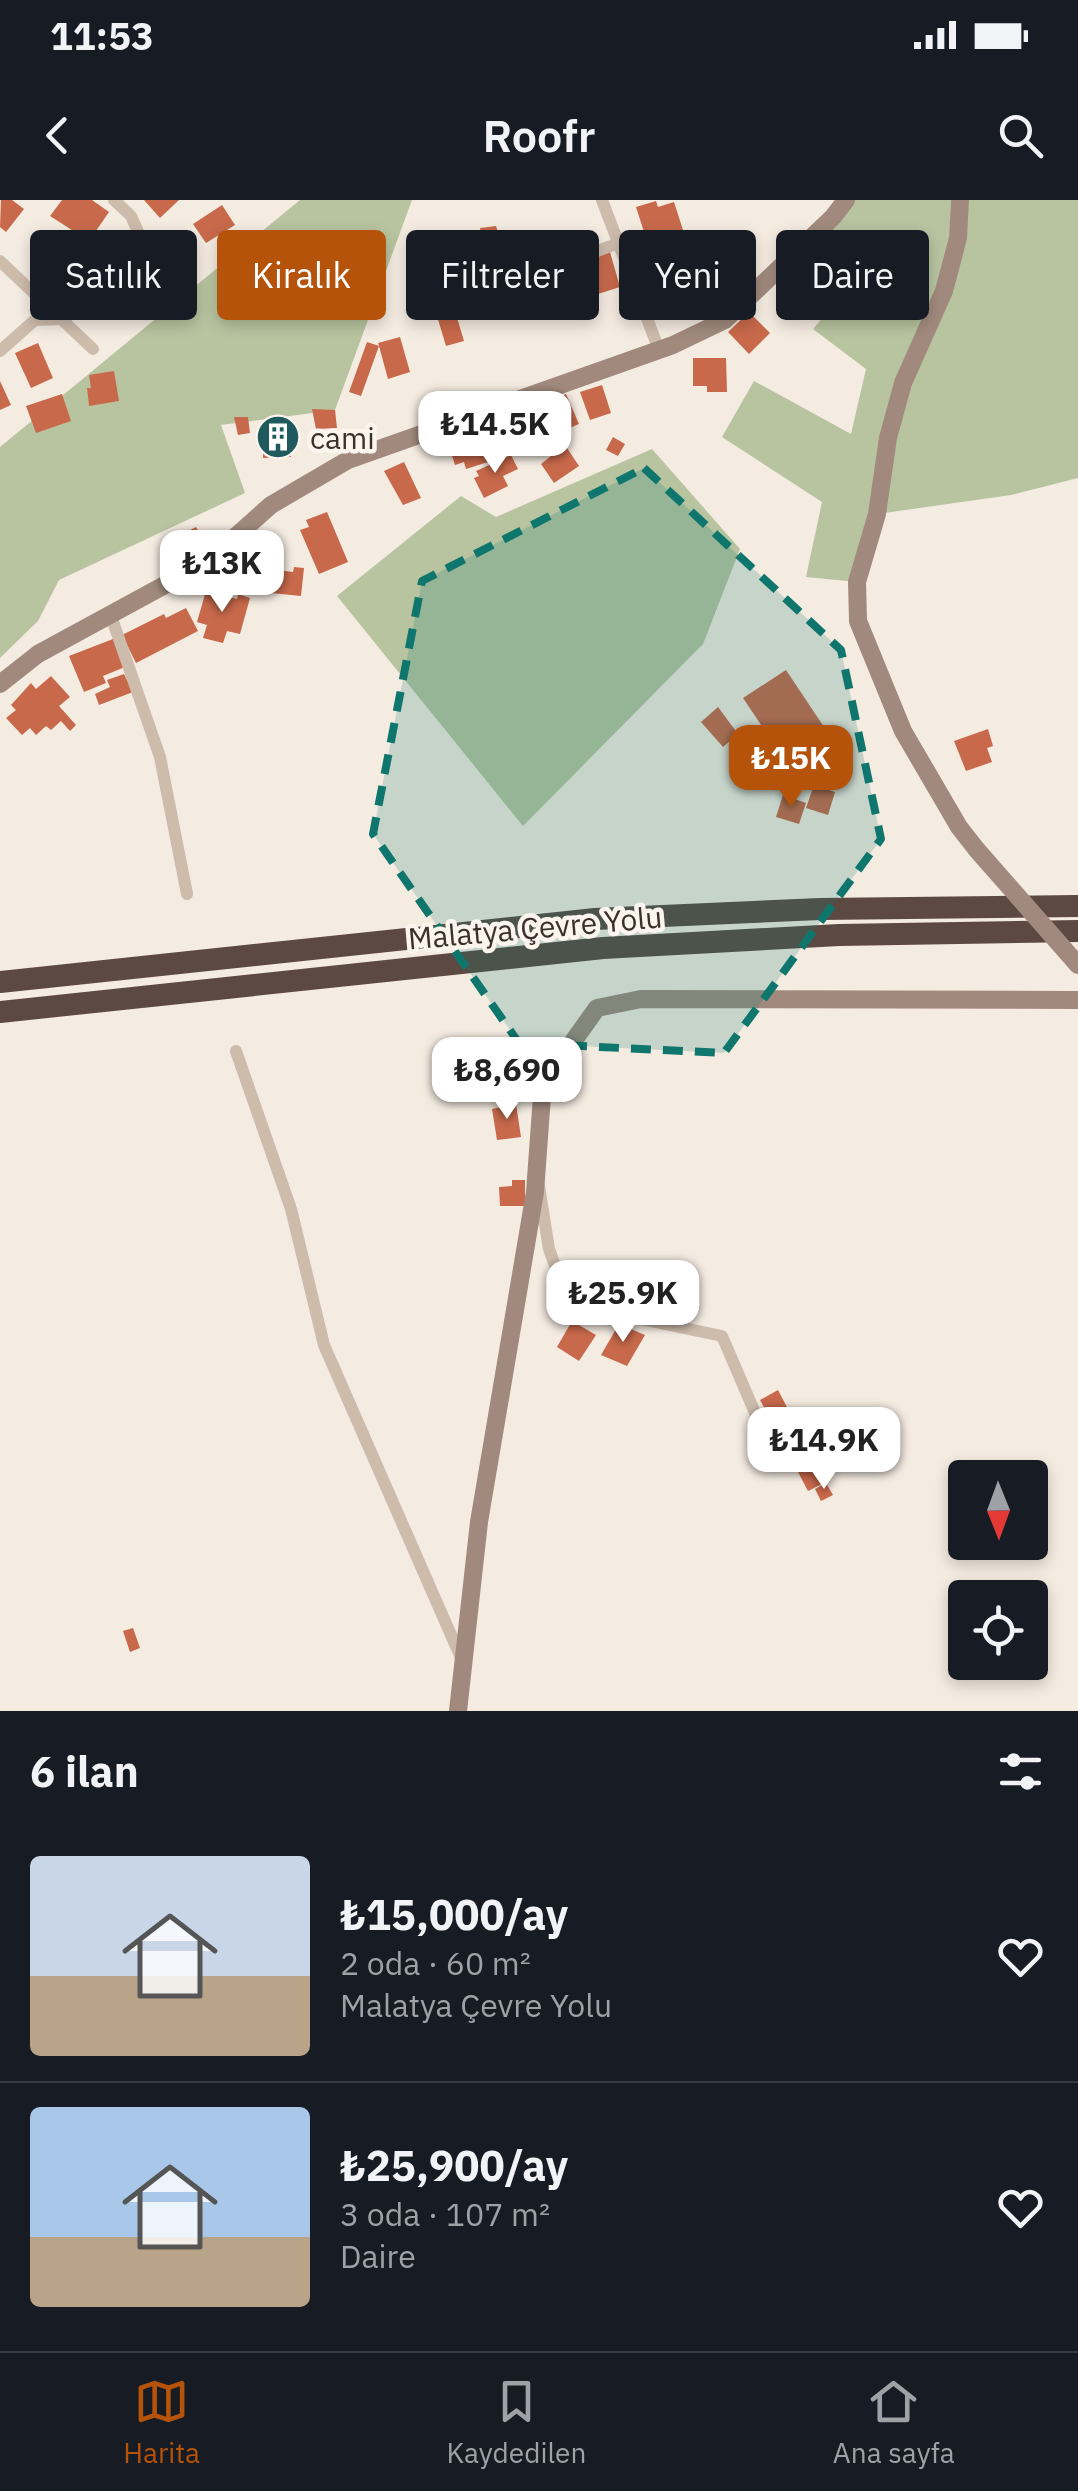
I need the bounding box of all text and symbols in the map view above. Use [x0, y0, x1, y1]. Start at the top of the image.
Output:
text: 11:53 [50, 11, 154, 60]
text: Roofr [482, 106, 596, 164]
icon: back [30, 108, 85, 163]
icon: search [993, 108, 1048, 163]
chip: Satılık [30, 230, 197, 320]
chip: Kiralık [217, 230, 386, 320]
chip: Filtreler [406, 230, 599, 320]
chip: Yeni [619, 230, 756, 320]
chip: Daire [776, 230, 929, 320]
pin: ₺14.5K [414, 391, 576, 476]
text: ₺14.5K [440, 402, 550, 444]
building icon: cami [255, 414, 301, 460]
place label: cami [310, 418, 375, 457]
pin: ₺13K [163, 530, 281, 615]
text: ₺13K [182, 541, 262, 583]
pin: ₺15K [732, 725, 850, 810]
text: ₺15K [751, 736, 831, 778]
street label: Malatya Çevre Yolu [406, 896, 664, 958]
pin: ₺8,690 [426, 1037, 588, 1122]
text: ₺8,690 [454, 1048, 560, 1090]
pin: ₺25.9K [542, 1260, 704, 1345]
text: ₺25.9K [568, 1271, 678, 1313]
pin: ₺14.9K [743, 1407, 905, 1492]
text: ₺14.9K [769, 1418, 879, 1460]
north arrow [948, 1460, 1048, 1560]
map controls [948, 1460, 1048, 1680]
button: locate [948, 1580, 1048, 1680]
text: 6 ilan [30, 1744, 139, 1799]
icon: filters [993, 1744, 1048, 1799]
text: ₺15,000/ay [340, 1887, 568, 1942]
icon: home [110, 1896, 230, 2016]
icon: heart [993, 1929, 1048, 1984]
text: 2 oda · 60 m² [340, 1942, 531, 1984]
text: Malatya Çevre Yolu [340, 1984, 612, 2026]
text: ₺25,900/ay [340, 2138, 568, 2193]
icon: home [110, 2147, 230, 2267]
icon: heart [993, 2180, 1048, 2235]
text: 3 oda · 107 m² [340, 2193, 550, 2235]
text: Daire [340, 2235, 416, 2277]
tab: Harita [123, 2374, 200, 2471]
tab: Kaydedilen [447, 2374, 586, 2471]
tab: Ana sayfa [833, 2374, 955, 2471]

